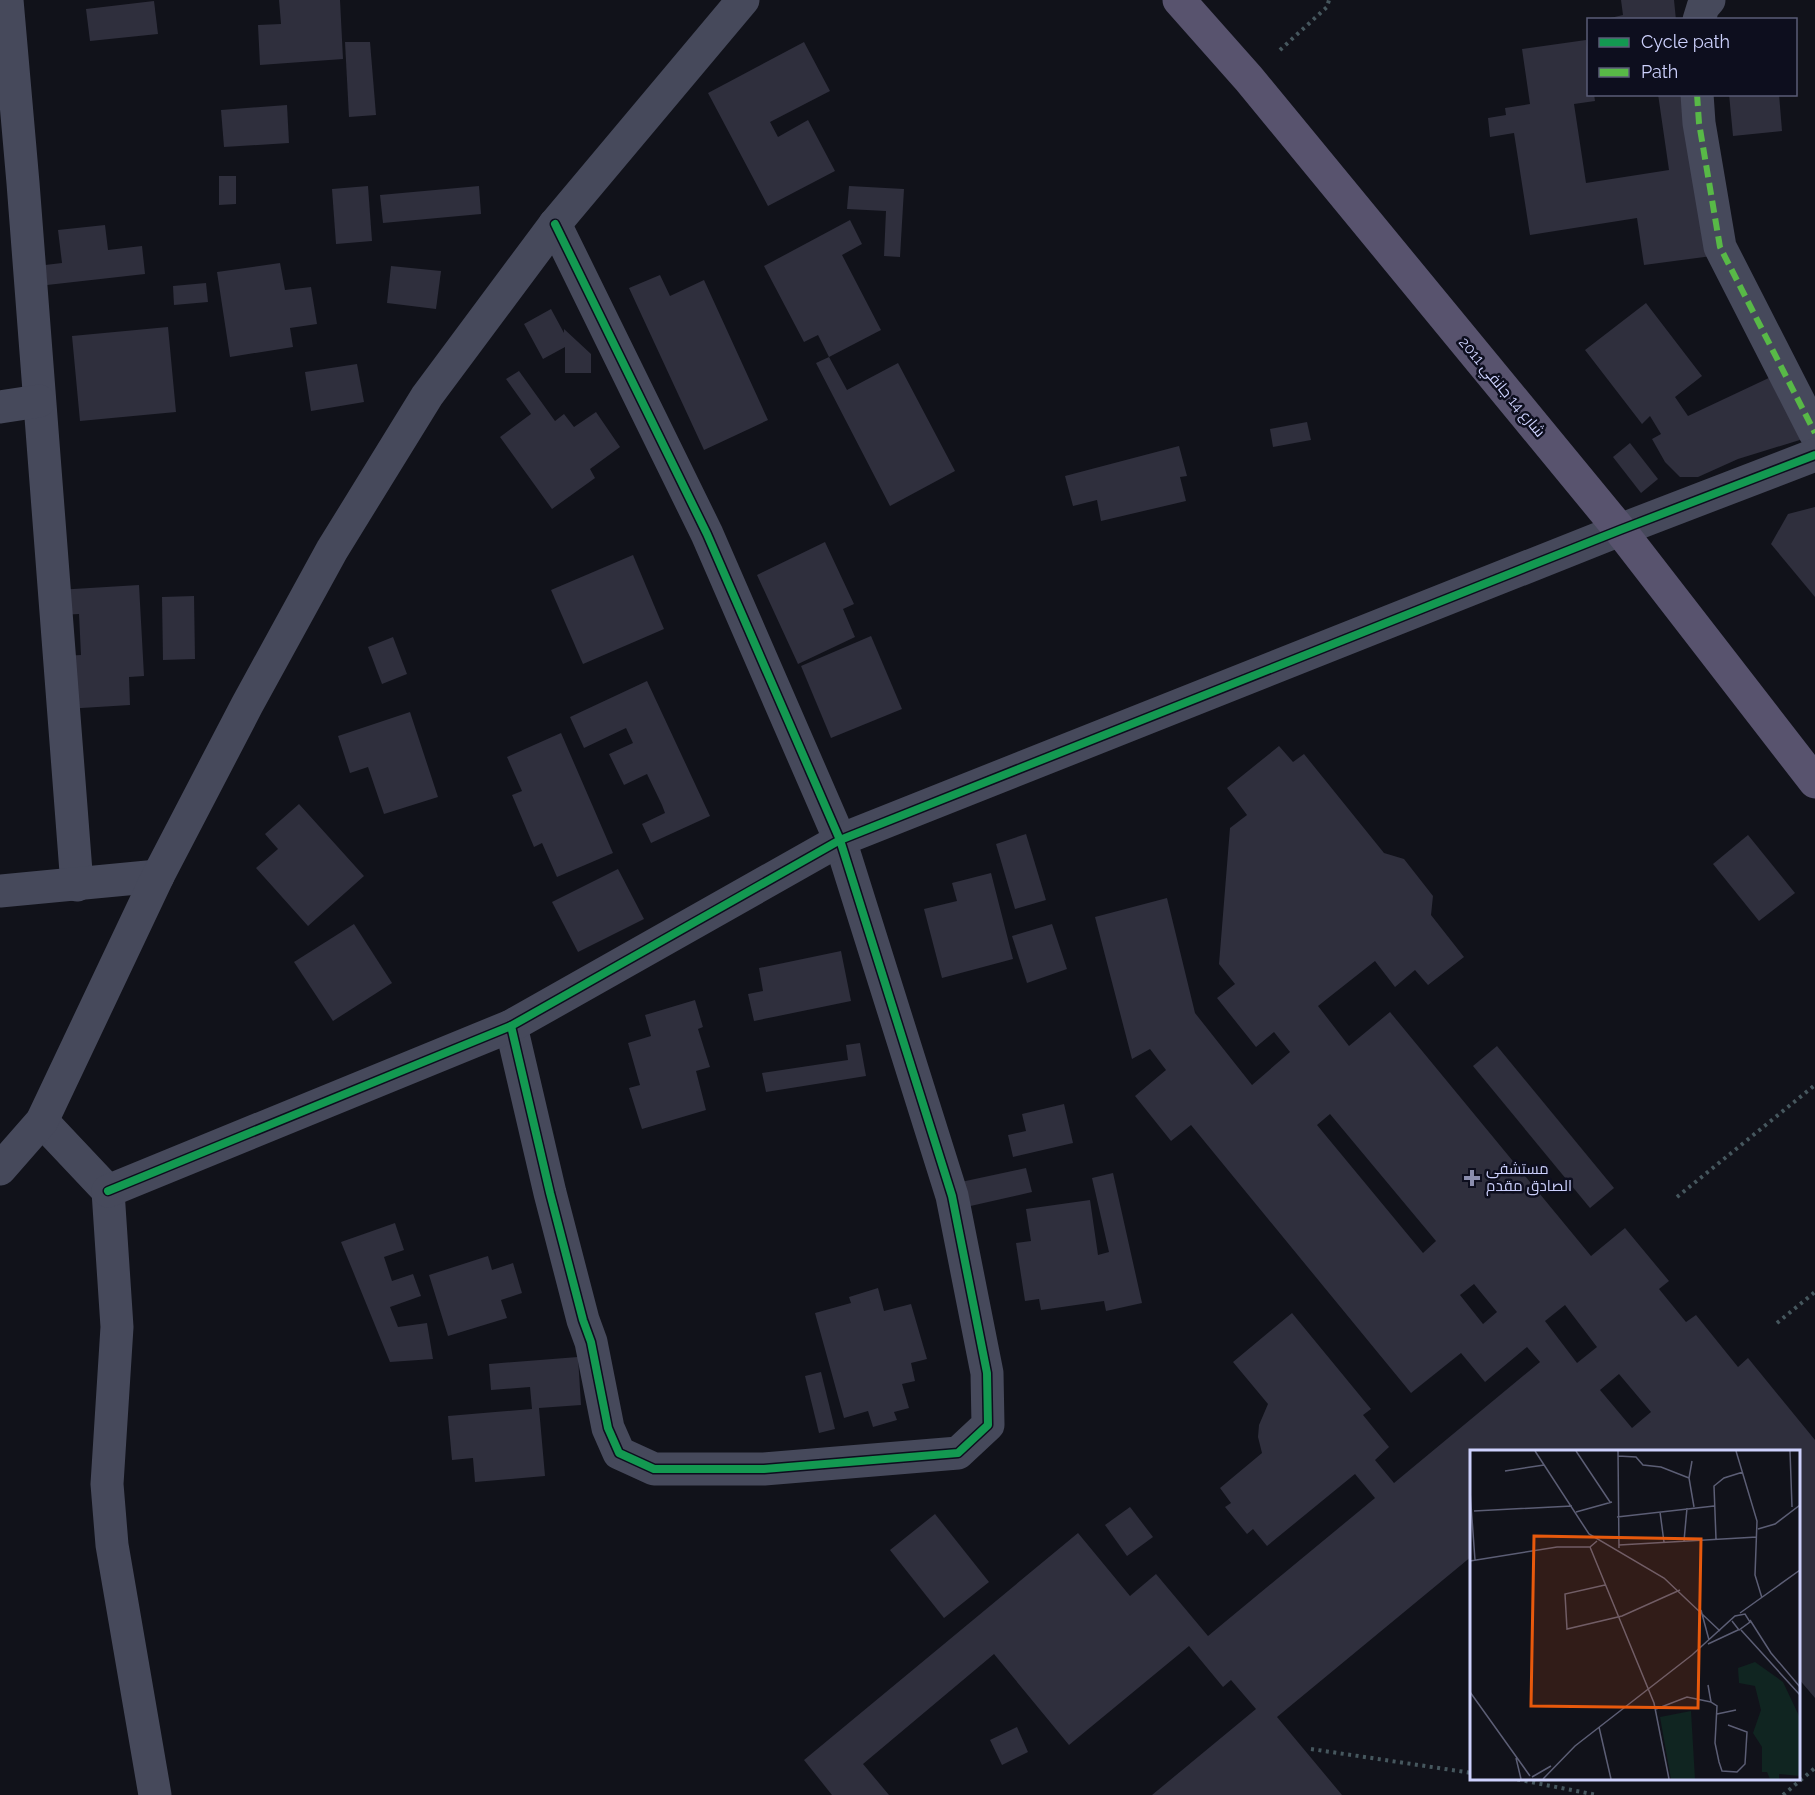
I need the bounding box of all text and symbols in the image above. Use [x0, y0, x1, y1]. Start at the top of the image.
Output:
legend [1587, 18, 1797, 96]
text: Cycle path [1641, 31, 1730, 52]
text: Path [1641, 61, 1678, 82]
street label: شارع 14 جانفي 2011 [1453, 333, 1549, 442]
place label: مستشفى الصادق مقدم [1486, 1160, 1572, 1196]
marker: مستشفى الصادق مقدم [1463, 1169, 1481, 1187]
inset map [1470, 1450, 1800, 1780]

